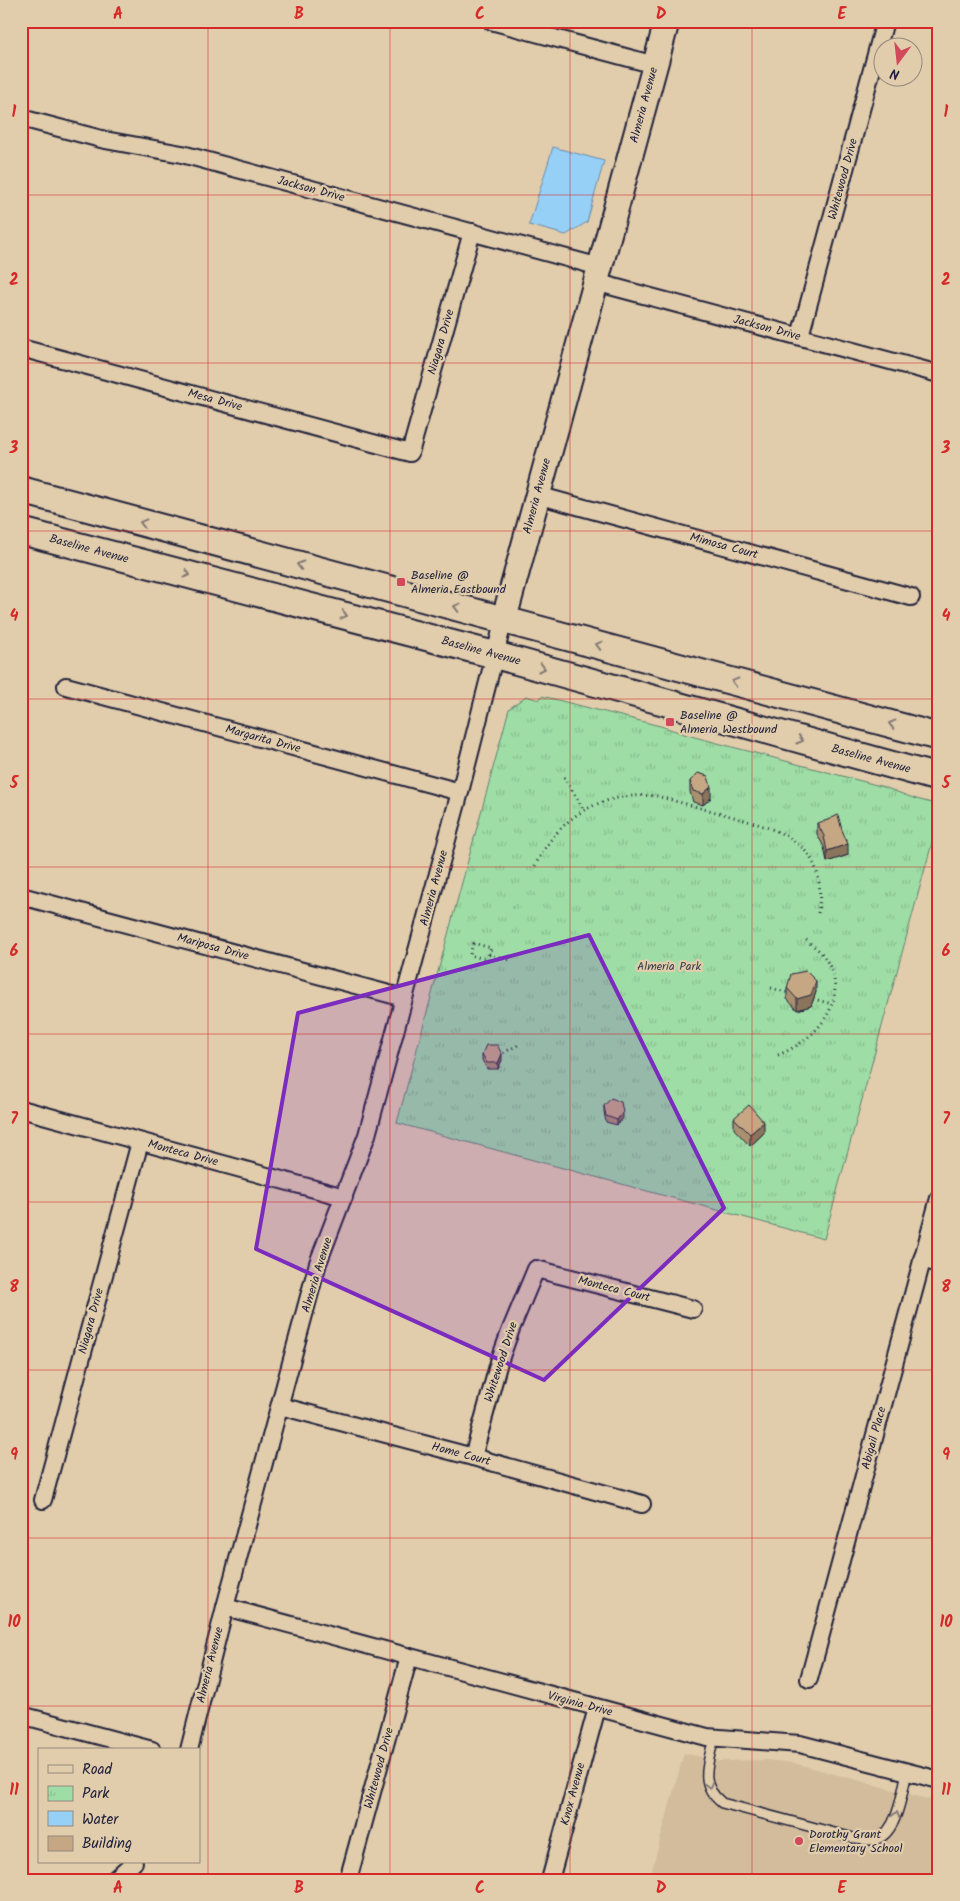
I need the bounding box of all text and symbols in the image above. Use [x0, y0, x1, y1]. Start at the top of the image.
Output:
text: A [113, 2, 123, 27]
text: B [294, 2, 304, 27]
text: C [475, 2, 485, 27]
text: D [656, 2, 667, 27]
text: E [838, 2, 848, 27]
north arrow [872, 38, 922, 88]
text: N [888, 62, 902, 85]
street label: Almeria Avenue [625, 64, 663, 145]
text: 1 [12, 100, 17, 125]
text: 1 [944, 100, 949, 125]
street label: Whitewood Drive [823, 136, 863, 222]
street label: Jackson Drive [275, 171, 347, 207]
text: 2 [9, 268, 19, 293]
text: 2 [941, 268, 951, 293]
street label: Niagara Drive [423, 306, 460, 377]
street label: Jackson Drive [731, 310, 803, 346]
street label: Mesa Drive [186, 384, 245, 417]
text: 3 [9, 436, 19, 461]
text: 3 [941, 436, 951, 461]
street label: Almeria Avenue [518, 455, 556, 536]
one-way arrow [138, 518, 147, 529]
street label: Mimosa Court [688, 528, 761, 564]
street label: Baseline Avenue [47, 529, 131, 569]
one-way arrow [295, 560, 304, 571]
place label: Baseline @ Almeria Eastbound [411, 566, 507, 599]
one-way arrow [182, 568, 191, 579]
marker: Baseline @ Almeria Eastbound [395, 576, 407, 588]
one-way arrow [453, 602, 461, 612]
text: 4 [10, 604, 19, 629]
text: 4 [942, 604, 951, 629]
one-way arrow [340, 609, 349, 620]
street label: Baseline Avenue [439, 631, 523, 671]
one-way arrow [595, 640, 603, 651]
one-way arrow [538, 662, 546, 672]
one-way arrow [730, 677, 739, 688]
place label: Baseline @ Almeria Westbound [680, 706, 778, 739]
marker: Baseline @ Almeria Westbound [664, 716, 676, 728]
street label: Margarita Drive [223, 720, 303, 758]
one-way arrow [888, 720, 896, 730]
one-way arrow [795, 734, 803, 744]
street label: Baseline Avenue [829, 739, 913, 779]
text: 5 [9, 771, 20, 796]
text: 5 [941, 771, 952, 796]
street label: Almeria Avenue [415, 847, 453, 928]
street label: Mariposa Drive [175, 928, 252, 966]
text: 6 [10, 939, 19, 964]
text: 6 [942, 939, 951, 964]
park label: Almeria Park [637, 957, 701, 976]
text: 7 [10, 1107, 18, 1132]
text: 7 [942, 1107, 950, 1132]
street label: Monteca Drive [146, 1134, 221, 1172]
street label: Almeria Avenue [297, 1234, 338, 1315]
street label: Monteca Court [576, 1271, 653, 1307]
text: 8 [9, 1275, 19, 1300]
text: 8 [941, 1275, 951, 1300]
street label: Niagara Drive [73, 1285, 109, 1356]
street label: Whitewood Drive [479, 1319, 523, 1405]
street label: Abigail Place [857, 1404, 892, 1471]
street label: Home Court [429, 1437, 493, 1471]
text: 9 [10, 1443, 18, 1468]
text: 9 [942, 1443, 950, 1468]
text: 10 [7, 1610, 21, 1635]
text: 10 [939, 1610, 953, 1635]
street label: Almeria Avenue [191, 1624, 229, 1705]
street label: Virginia Drive [545, 1686, 615, 1722]
street label: Whitewood Drive [359, 1725, 399, 1811]
legend [38, 1748, 200, 1864]
text: Road [82, 1758, 113, 1782]
street label: Knox Avenue [556, 1760, 591, 1827]
text: 11 [9, 1778, 19, 1803]
text: 11 [941, 1778, 951, 1803]
one-way arrow [703, 1781, 714, 1789]
text: Park [82, 1782, 110, 1806]
text: Water [82, 1808, 119, 1832]
one-way arrow [890, 1812, 900, 1820]
place label: Dorothy Grant Elementary School [809, 1825, 902, 1858]
text: Building [82, 1832, 132, 1856]
marker: Dorothy Grant Elementary School [793, 1835, 805, 1847]
text: A [113, 1876, 123, 1901]
text: B [294, 1876, 304, 1901]
text: C [475, 1876, 485, 1901]
text: D [656, 1876, 667, 1901]
text: E [838, 1876, 848, 1901]

